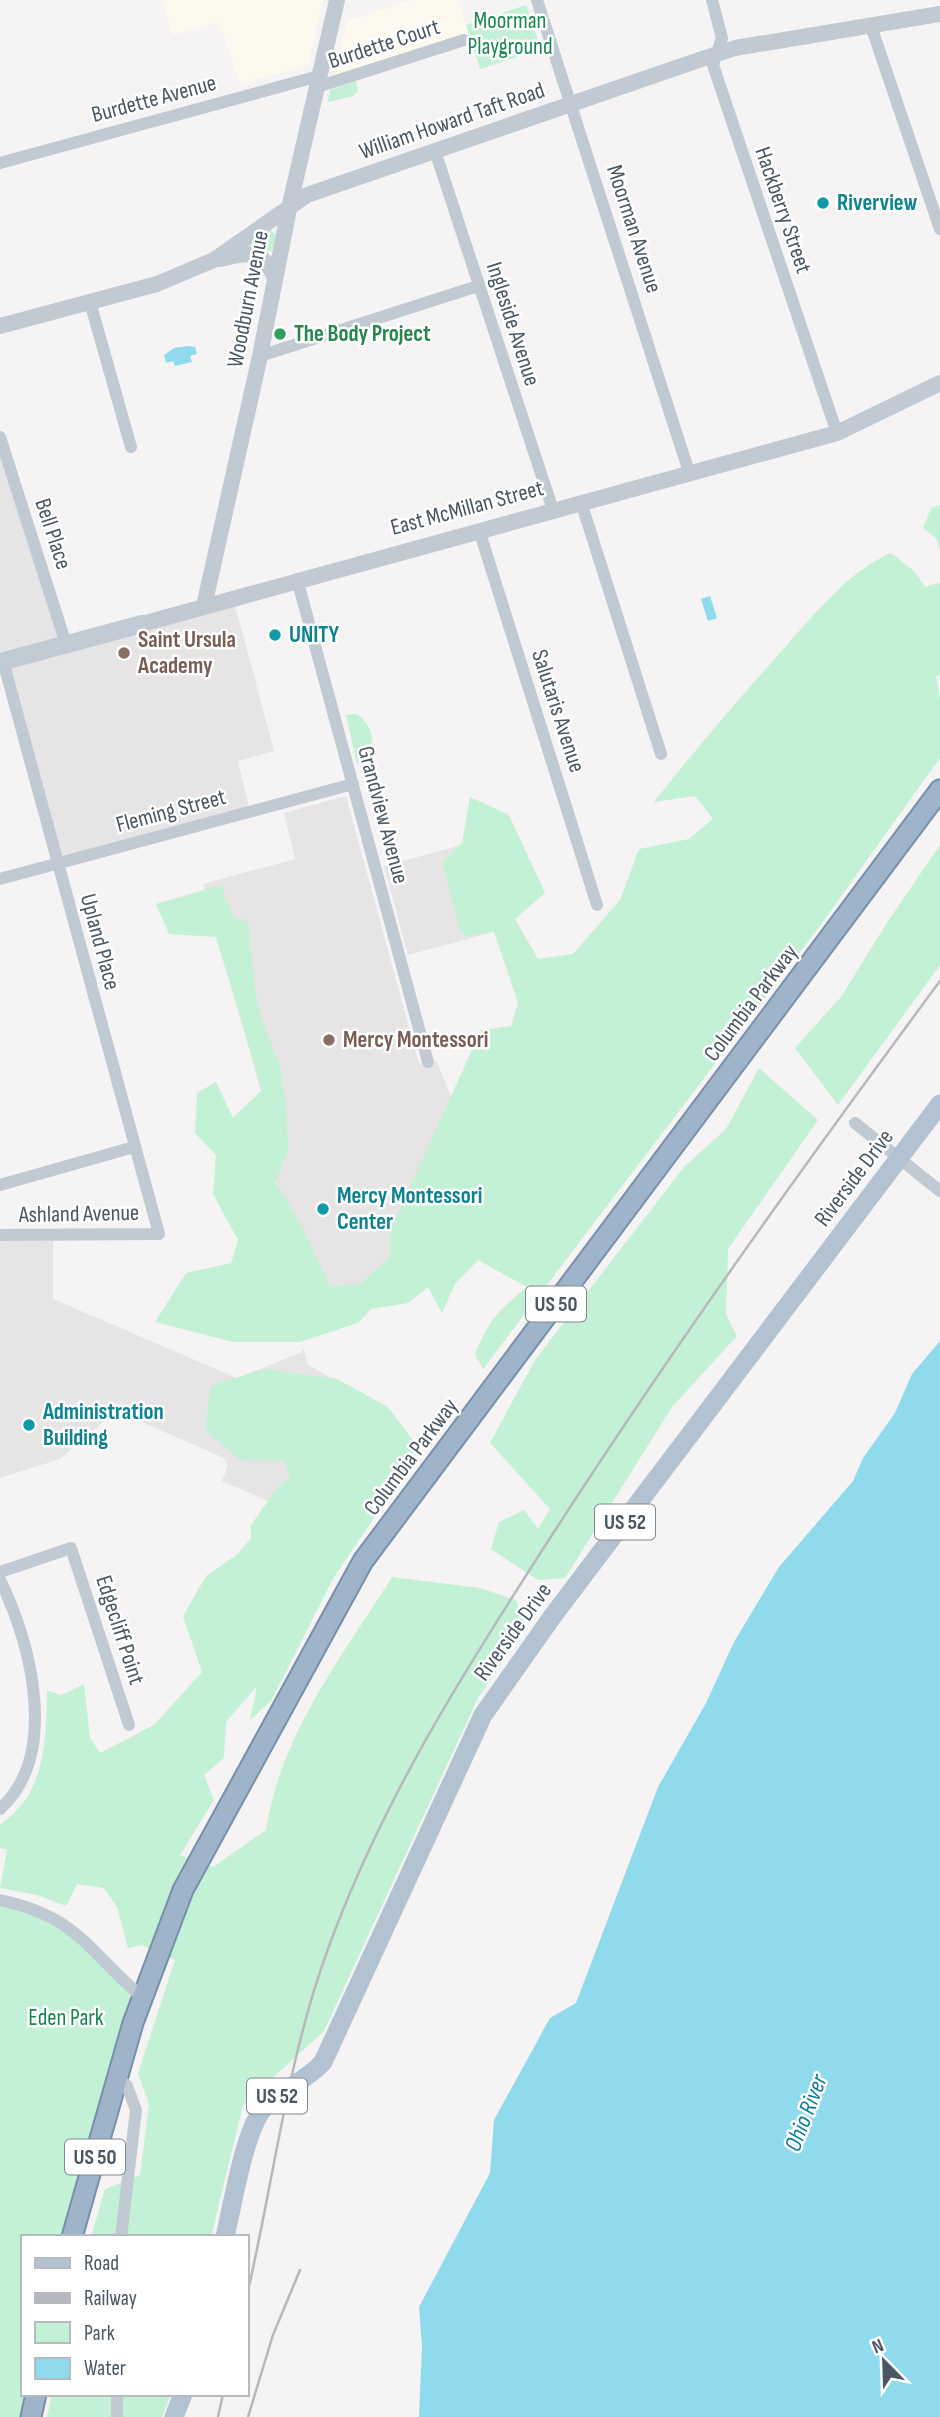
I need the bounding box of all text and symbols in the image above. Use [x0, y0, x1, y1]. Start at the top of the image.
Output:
park label: Moorman Playground [468, 7, 553, 61]
street label: Burdette Court [325, 13, 443, 75]
street label: Burdette Avenue [89, 69, 219, 129]
street label: William Howard Taft Road [356, 76, 548, 166]
street label: Hackberry Street [748, 143, 818, 277]
street label: Moorman Avenue [600, 162, 668, 296]
place label: Riverview [837, 189, 918, 217]
marker: Riverview [815, 195, 831, 211]
street label: Woodburn Avenue [221, 228, 275, 370]
street label: Ingleside Avenue [480, 259, 546, 389]
place label: The Body Project [294, 320, 431, 348]
marker: The Body Project [272, 326, 288, 342]
street label: East McMillan Street [387, 474, 547, 542]
street label: Bell Place [28, 495, 78, 573]
place label: UNITY [289, 621, 339, 649]
place label: Saint Ursula Academy [137, 626, 236, 680]
marker: UNITY [267, 627, 283, 643]
marker: Saint Ursula Academy [116, 645, 132, 661]
street label: Salutaris Avenue [525, 646, 591, 776]
street label: Grandview Avenue [351, 743, 415, 887]
street label: Fleming Street [113, 783, 229, 839]
street label: Upland Place [74, 891, 126, 993]
street label: Columbia Parkway [698, 939, 804, 1067]
place label: Mercy Montessori [343, 1026, 488, 1054]
marker: Mercy Montessori [321, 1032, 337, 1048]
street label: Riverside Drive [808, 1124, 900, 1232]
place label: Mercy Montessori Center [337, 1182, 482, 1236]
street label: Ashland Avenue [18, 1199, 139, 1229]
marker: Mercy Montessori Center [315, 1201, 331, 1217]
road number: US 50 [526, 1286, 586, 1322]
street label: Columbia Parkway [358, 1393, 464, 1521]
place label: Administration Building [42, 1398, 164, 1452]
marker: Administration Building [21, 1417, 37, 1433]
road number: US 52 [595, 1504, 655, 1540]
street label: Edgecliff Point [89, 1572, 151, 1688]
street label: Riverside Drive [468, 1578, 558, 1686]
park label: Eden Park [28, 2004, 104, 2032]
water label: Ohio River [778, 2069, 834, 2155]
road number: US 52 [247, 2078, 307, 2114]
road number: US 50 [65, 2140, 125, 2174]
legend [21, 2235, 248, 2396]
text: Road [84, 2251, 119, 2276]
text: Railway [84, 2286, 137, 2311]
text: Park [84, 2321, 115, 2346]
north arrow [849, 2326, 919, 2396]
text: N [869, 2334, 887, 2359]
text: Water [84, 2356, 126, 2381]

